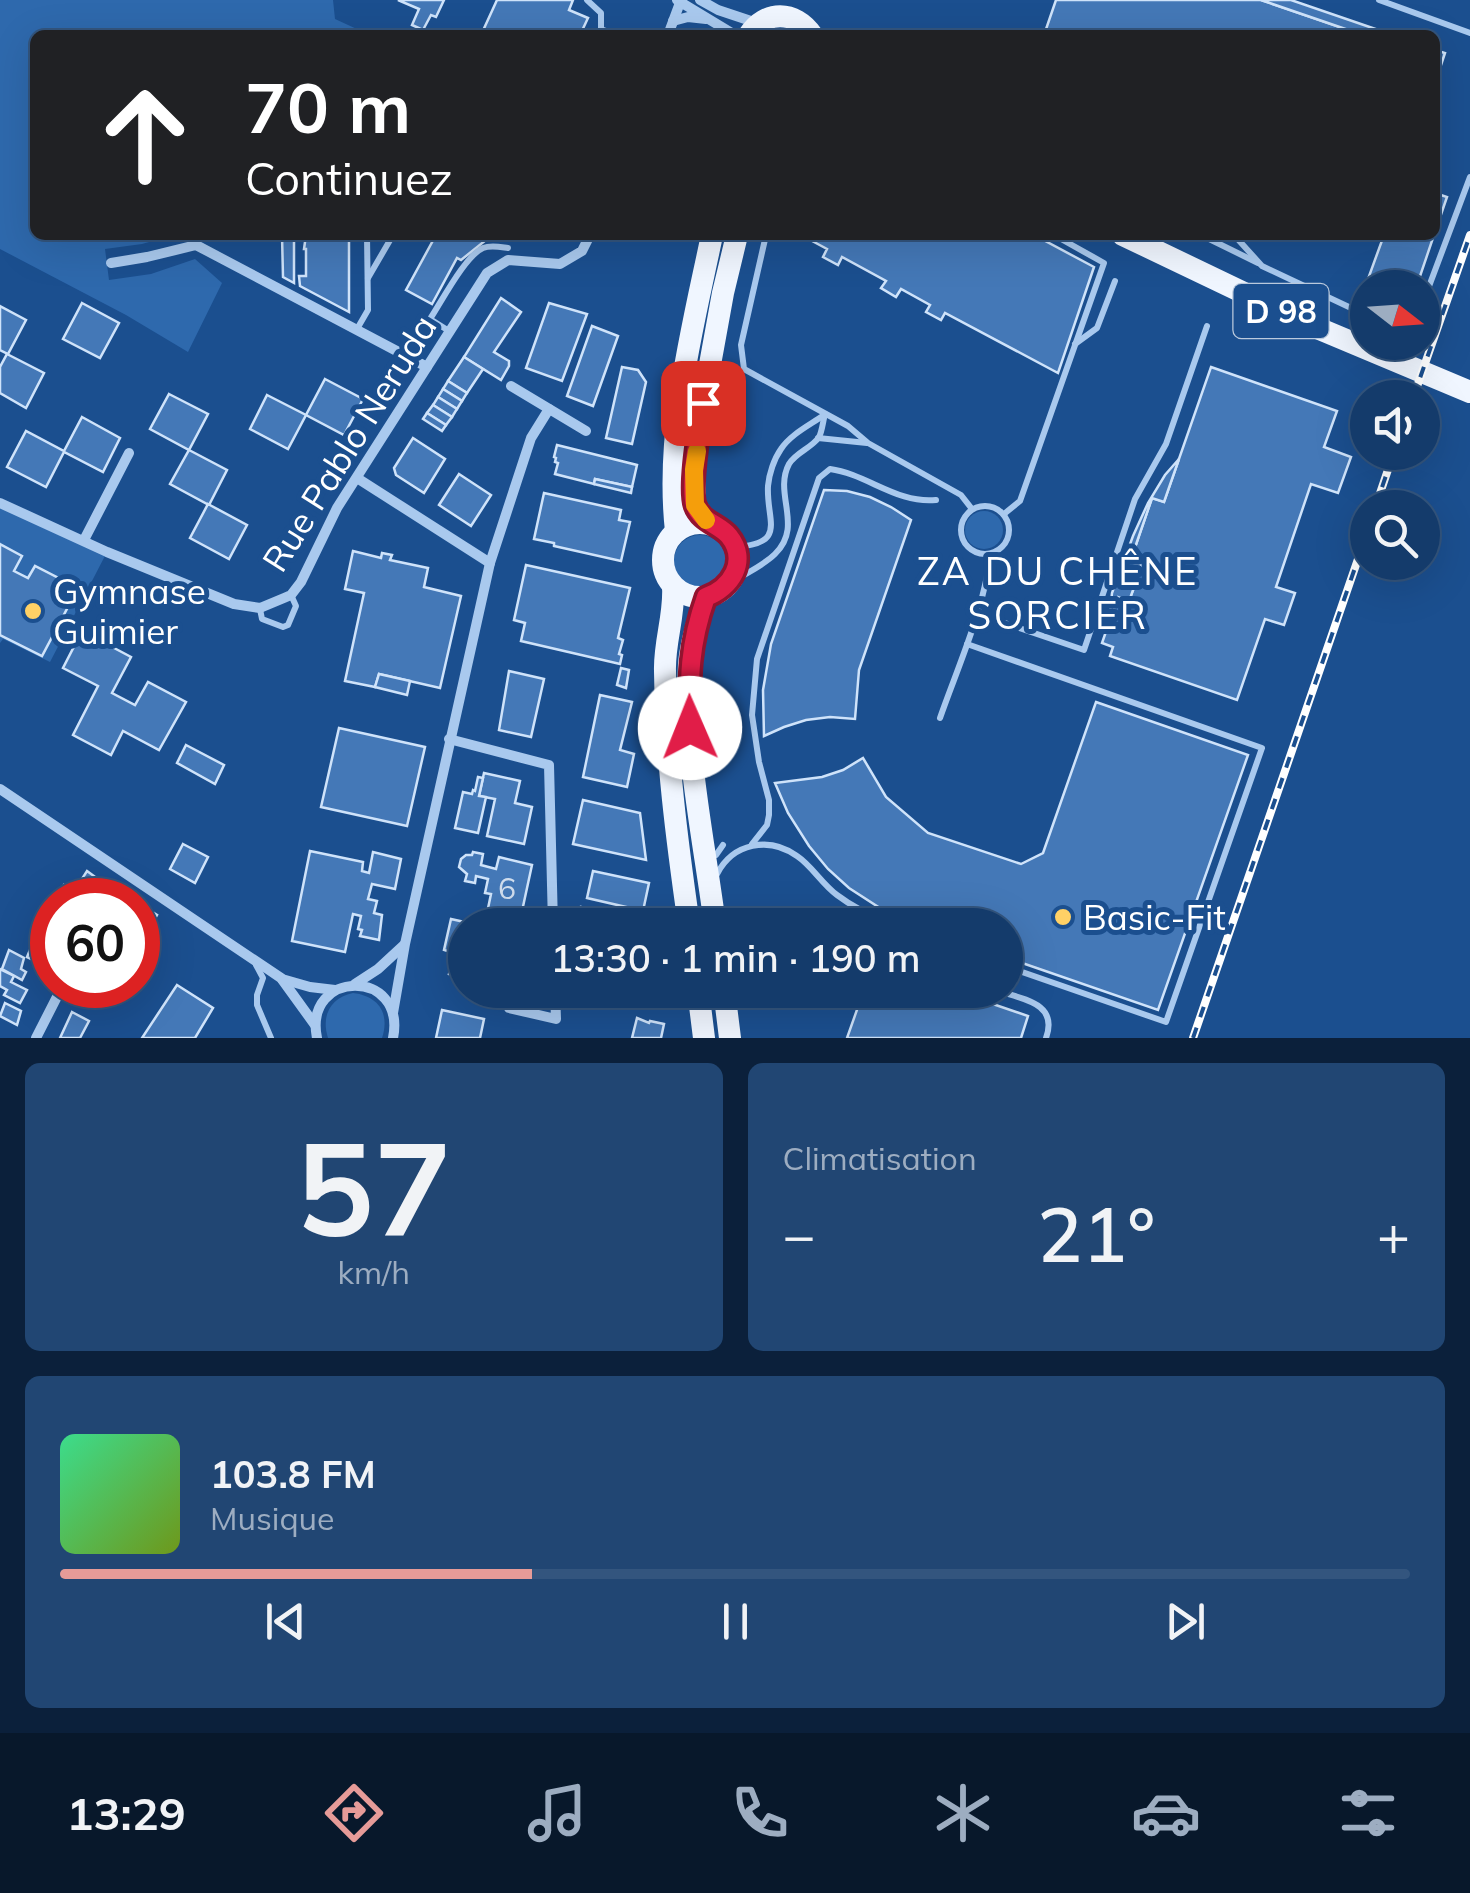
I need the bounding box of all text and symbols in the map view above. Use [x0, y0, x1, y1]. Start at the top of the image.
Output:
text: 70 m [245, 63, 411, 151]
icon: ahead [80, 70, 210, 200]
text: Continuez [245, 150, 453, 206]
north arrow [1350, 270, 1440, 360]
map controls [1350, 270, 1440, 580]
road number: D 98 [1234, 284, 1328, 338]
street label: Rue Pablo Neruda [252, 307, 446, 579]
pin [661, 361, 746, 446]
icon: arrive [676, 376, 731, 431]
button: sound [1350, 380, 1440, 470]
button: search [1350, 490, 1440, 580]
district label: ZA DU CHÊNE SORCIER [917, 547, 1199, 639]
place label: Gymnase Guimier [53, 569, 206, 653]
marker: Gymnase Guimier [22, 600, 44, 622]
position arrow [638, 676, 742, 780]
house number: 6 [498, 869, 516, 907]
speed limit sign: 60 [30, 878, 160, 1008]
place label: Basic-Fit [1083, 895, 1226, 939]
marker: Basic-Fit [1052, 906, 1074, 928]
text: 13:30 · 1 min · 190 m [550, 934, 921, 982]
text: 57 [296, 1105, 452, 1269]
text: Climatisation [783, 1138, 977, 1178]
text: 21° [1037, 1187, 1155, 1281]
text: − [783, 1200, 816, 1269]
text: + [1377, 1200, 1410, 1269]
text: km/h [338, 1252, 410, 1292]
text: 103.8 FM [210, 1450, 376, 1498]
text: Musique [210, 1498, 334, 1538]
icon: previous [258, 1594, 313, 1649]
icon: pause [708, 1594, 763, 1649]
icon: next [1158, 1594, 1213, 1649]
icon: directions [319, 1778, 389, 1848]
icon: music [522, 1778, 592, 1848]
icon: phone [725, 1778, 795, 1848]
icon: climate [928, 1778, 998, 1848]
icon: car [1131, 1778, 1201, 1848]
icon: filters [1333, 1778, 1403, 1848]
text: 13:29 [66, 1785, 186, 1841]

